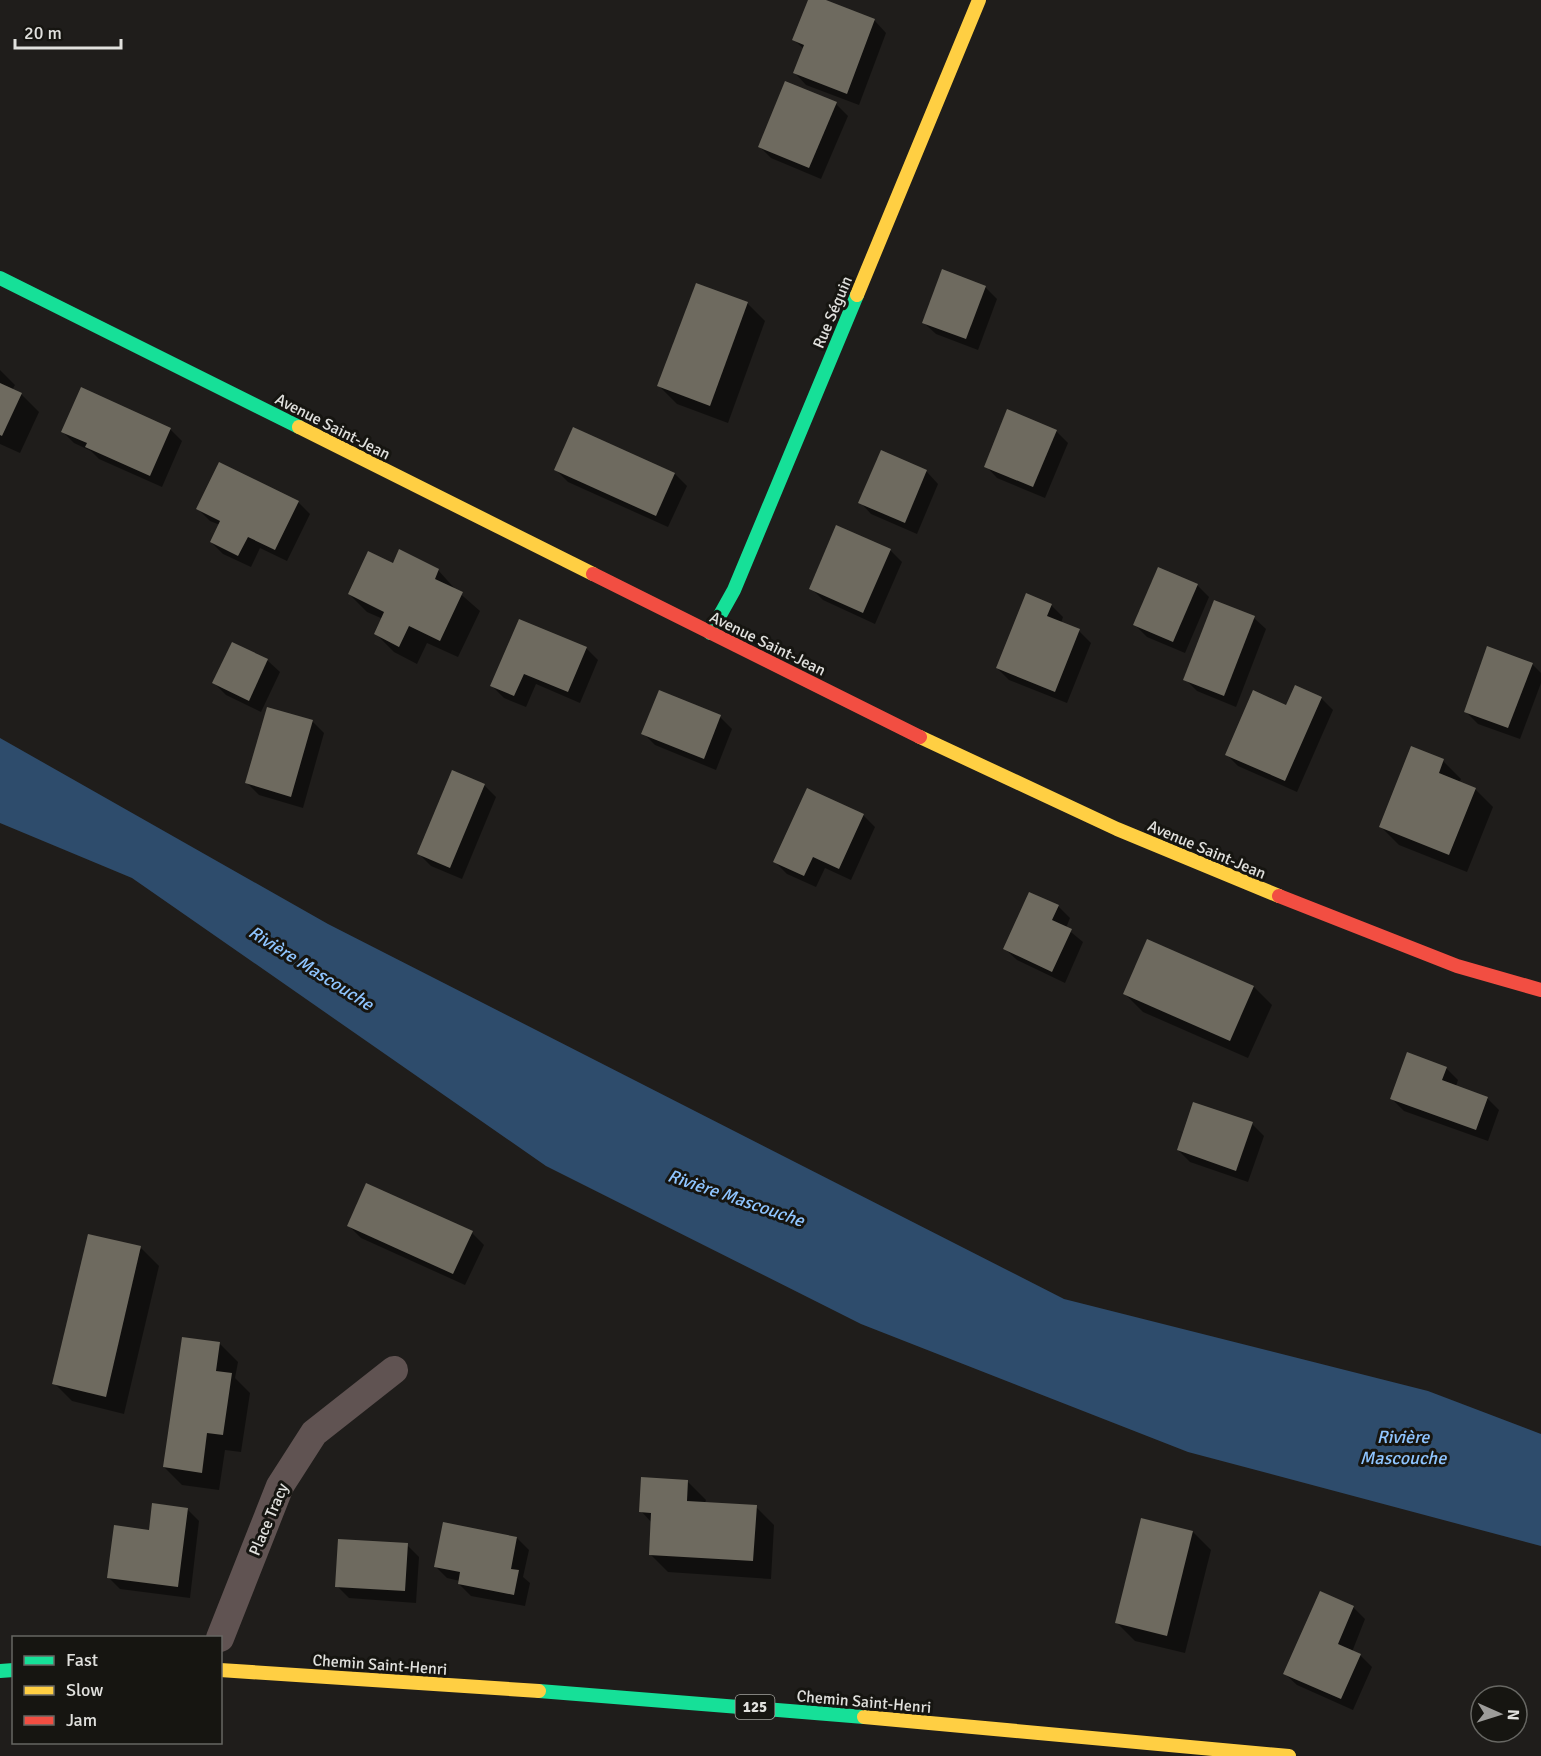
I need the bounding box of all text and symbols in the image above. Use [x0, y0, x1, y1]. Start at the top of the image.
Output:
scale bar [15, 12, 122, 50]
text: 20 m [24, 22, 62, 44]
street label: Rue Séguin [809, 273, 857, 352]
street label: Avenue Saint-Jean [272, 389, 393, 465]
street label: Avenue Saint-Jean [706, 607, 829, 681]
street label: Avenue Saint-Jean [1144, 816, 1269, 884]
water label: Rivière Mascouche [245, 921, 378, 1016]
water label: Rivière Mascouche [665, 1164, 808, 1232]
water label: Rivière Mascouche [1360, 1426, 1447, 1469]
street label: Place Tracy [245, 1480, 293, 1559]
legend [12, 1636, 222, 1744]
text: Fast [66, 1649, 98, 1671]
street label: Chemin Saint-Henri [312, 1650, 448, 1680]
text: Slow [66, 1679, 103, 1701]
north arrow [1469, 1684, 1529, 1744]
street label: Chemin Saint-Henri [796, 1686, 932, 1718]
road number: 125 [736, 1695, 774, 1719]
text: Jam [66, 1709, 97, 1731]
text: N [1503, 1709, 1523, 1721]

